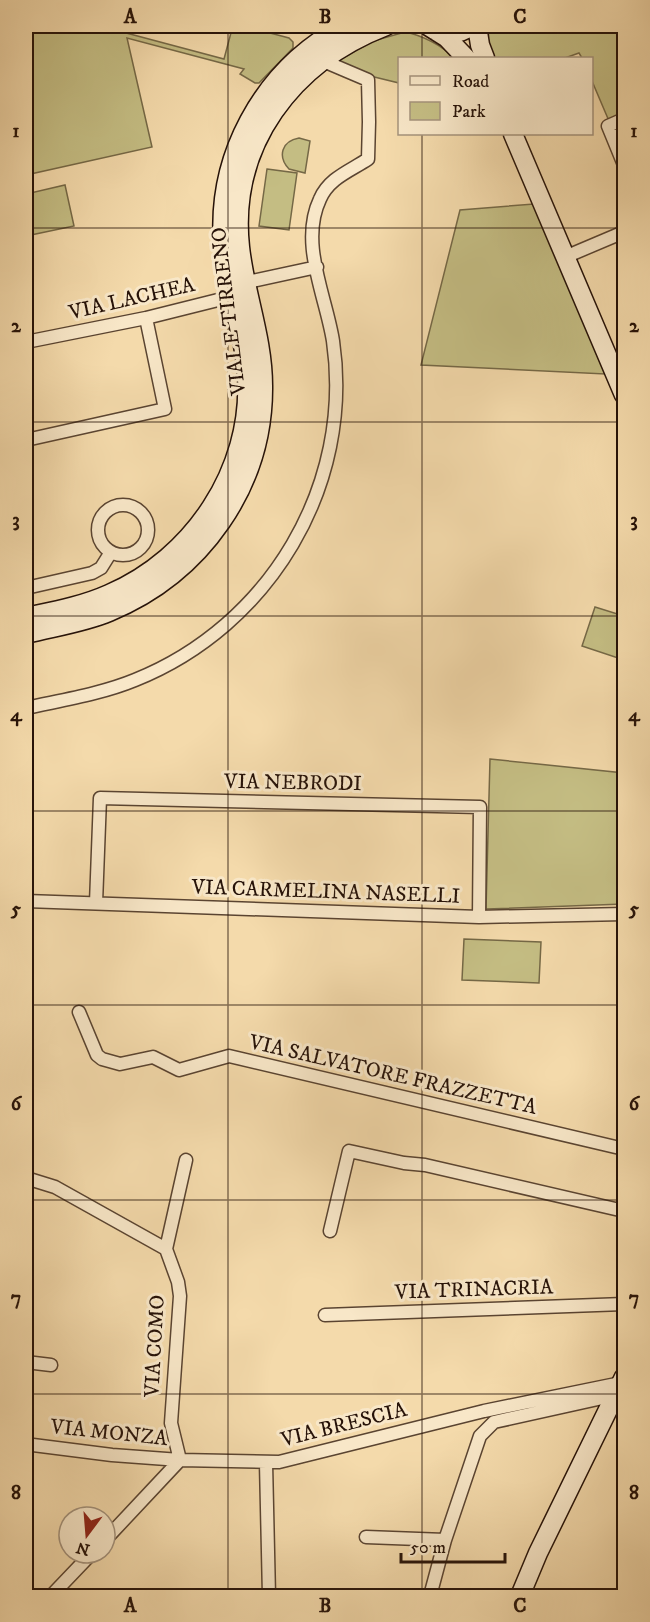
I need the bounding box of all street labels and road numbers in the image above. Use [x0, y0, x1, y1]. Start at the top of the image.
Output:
street label: VIALE TIRRENO [206, 225, 252, 397]
street label: VIA LACHEA [66, 272, 198, 326]
street label: VIA NEBRODI [223, 769, 362, 797]
street label: VIA CARMELINA NASELLI [190, 874, 461, 910]
street label: VIA SALVATORE FRAZZETTA [246, 1029, 540, 1121]
street label: VIA TRINACRIA [393, 1274, 554, 1306]
street label: VIA COMO [139, 1294, 171, 1399]
street label: VIA BRESCIA [277, 1397, 410, 1453]
street label: VIA MONZA [48, 1414, 169, 1452]

